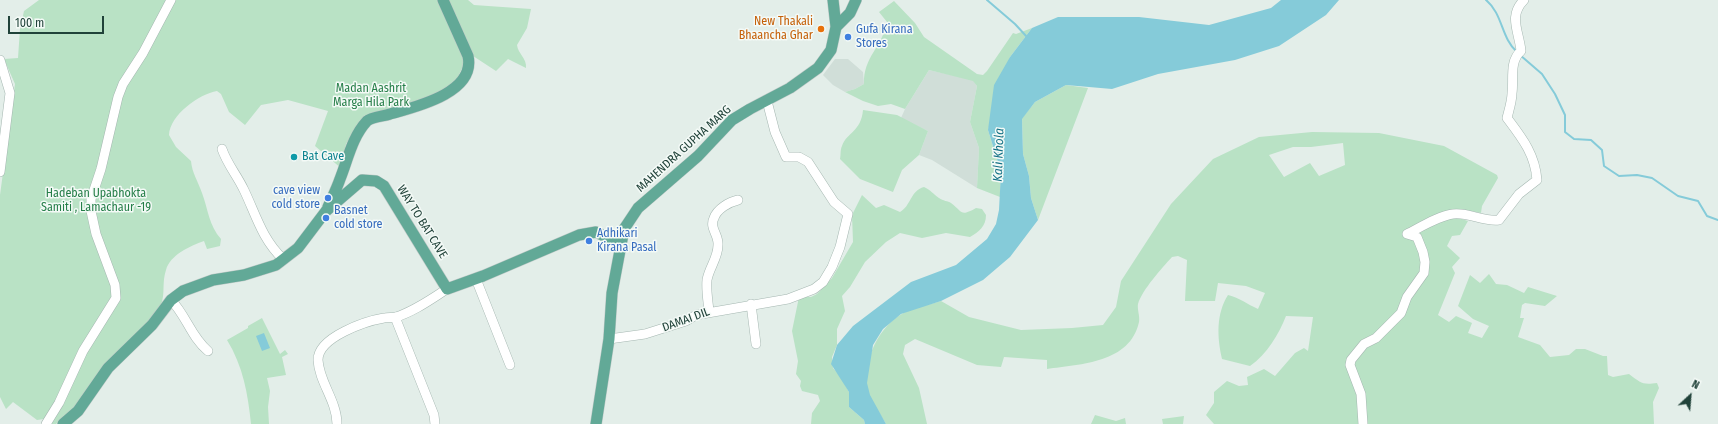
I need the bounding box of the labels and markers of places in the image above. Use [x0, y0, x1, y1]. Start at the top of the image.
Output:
place label: New Thakali Bhaancha Ghar [739, 15, 813, 43]
place label: Gufa Kirana Stores [856, 23, 913, 51]
marker: New Thakali Bhaancha Ghar [816, 24, 826, 34]
marker: Gufa Kirana Stores [843, 32, 853, 42]
place label: Bat Cave [302, 150, 344, 164]
marker: Bat Cave [289, 152, 299, 162]
place label: cave view cold store [271, 184, 320, 212]
marker: cave view cold store [323, 193, 333, 203]
place label: Basnet cold store [334, 204, 383, 232]
marker: Basnet cold store [321, 213, 331, 223]
place label: Adhikari Kirana Pasal [597, 227, 657, 255]
marker: Adhikari Kirana Pasal [584, 236, 594, 246]

